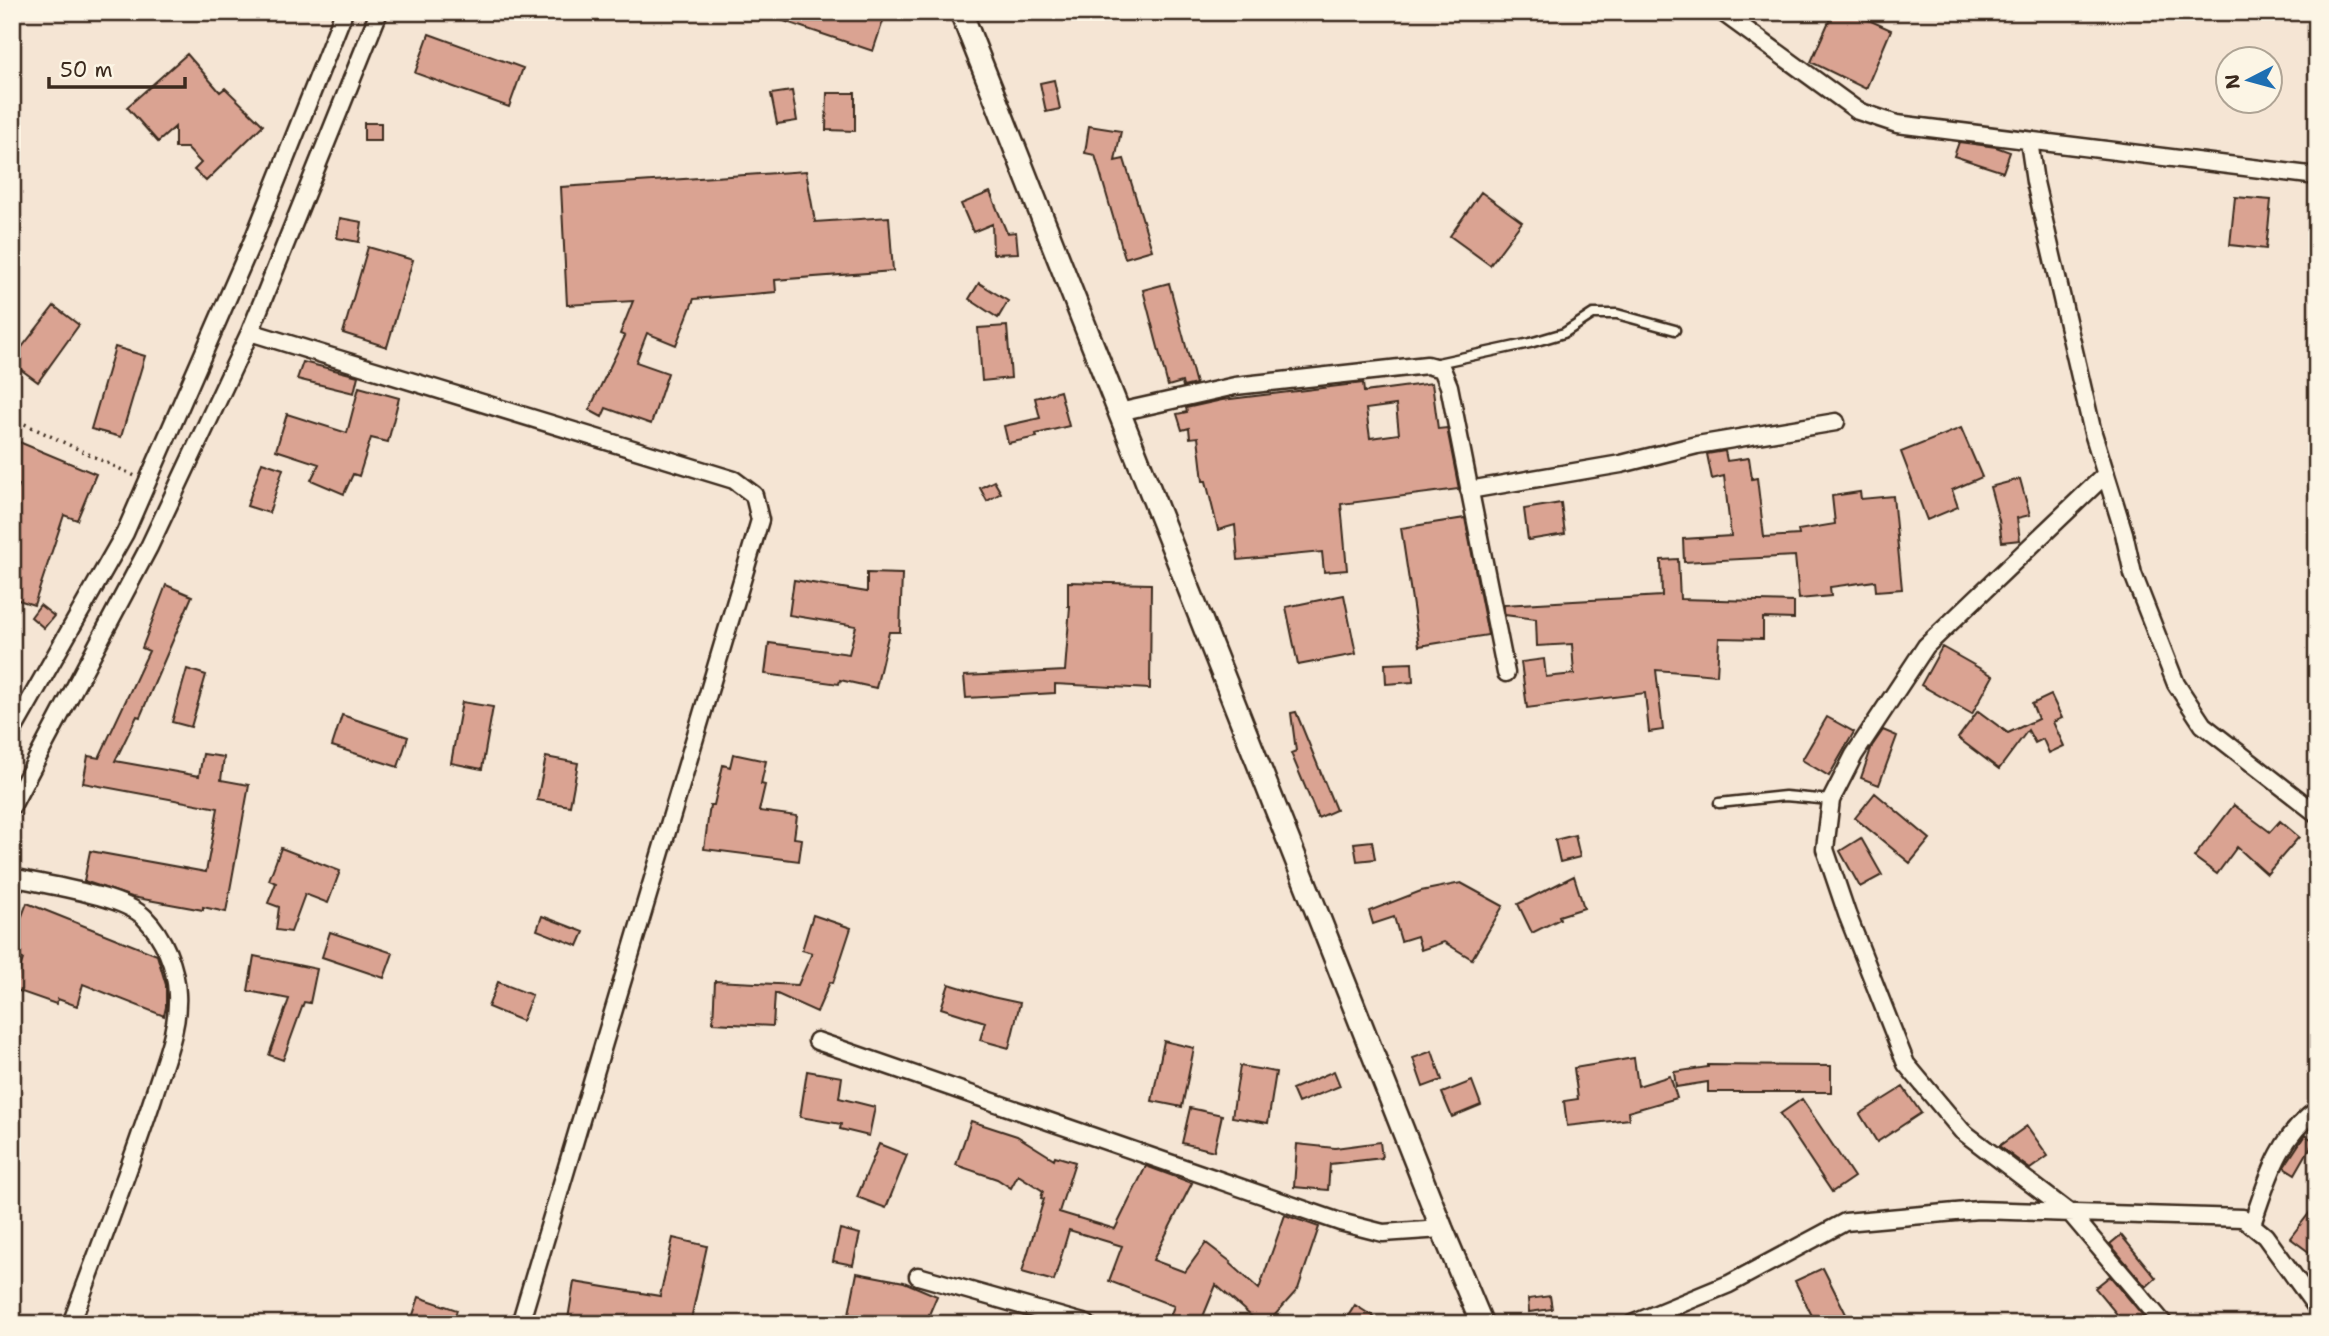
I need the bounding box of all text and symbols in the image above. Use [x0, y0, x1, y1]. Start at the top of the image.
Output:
scale bar [49, 46, 186, 90]
north arrow [2214, 46, 2284, 116]
text: 50 m [60, 56, 113, 84]
text: N [2219, 73, 2246, 91]

